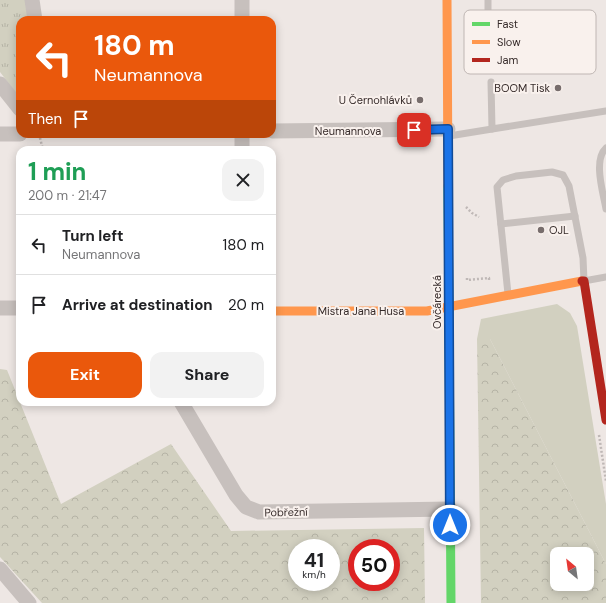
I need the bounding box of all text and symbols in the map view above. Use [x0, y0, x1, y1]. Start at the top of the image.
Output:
legend [464, 10, 596, 74]
text: Fast [497, 17, 518, 31]
text: 180 m [94, 27, 175, 64]
icon: left [28, 32, 80, 84]
text: Slow [497, 35, 521, 49]
text: Jam [497, 53, 518, 67]
text: Neumannova [94, 63, 203, 87]
place label: BOOM Tisk [494, 81, 550, 95]
marker: BOOM Tisk [553, 83, 563, 93]
place label: U Černohlávků [339, 93, 412, 107]
marker: U Černohlávků [415, 95, 425, 105]
icon: arrive [70, 108, 92, 130]
text: Then [28, 109, 62, 129]
pin [397, 113, 431, 147]
icon: arrive [403, 119, 425, 141]
street label: Neumannova [315, 124, 381, 138]
text: 1 min [28, 156, 86, 187]
button: close [222, 159, 264, 201]
text: 200 m · 21:47 [28, 187, 107, 204]
place label: OJL [549, 223, 569, 237]
marker: OJL [536, 225, 546, 235]
text: Turn left [62, 226, 123, 246]
icon: left [28, 234, 50, 256]
text: 180 m [223, 235, 264, 255]
text: Neumannova [62, 246, 140, 263]
street label: Ovčárecká [430, 275, 444, 329]
icon: arrive [28, 294, 50, 316]
text: Arrive at destination [62, 295, 213, 315]
text: 20 m [228, 295, 264, 315]
street label: Mistra Jana Husa [318, 304, 404, 318]
button: Exit [28, 352, 142, 398]
button: Share [150, 352, 264, 398]
position arrow [429, 504, 471, 546]
street label: Pobřežní [264, 505, 308, 519]
speed limit sign: 50 [348, 539, 400, 591]
text: 41 [304, 547, 324, 573]
north arrow [550, 547, 594, 591]
map controls [550, 547, 594, 591]
text: km/h [302, 568, 326, 581]

